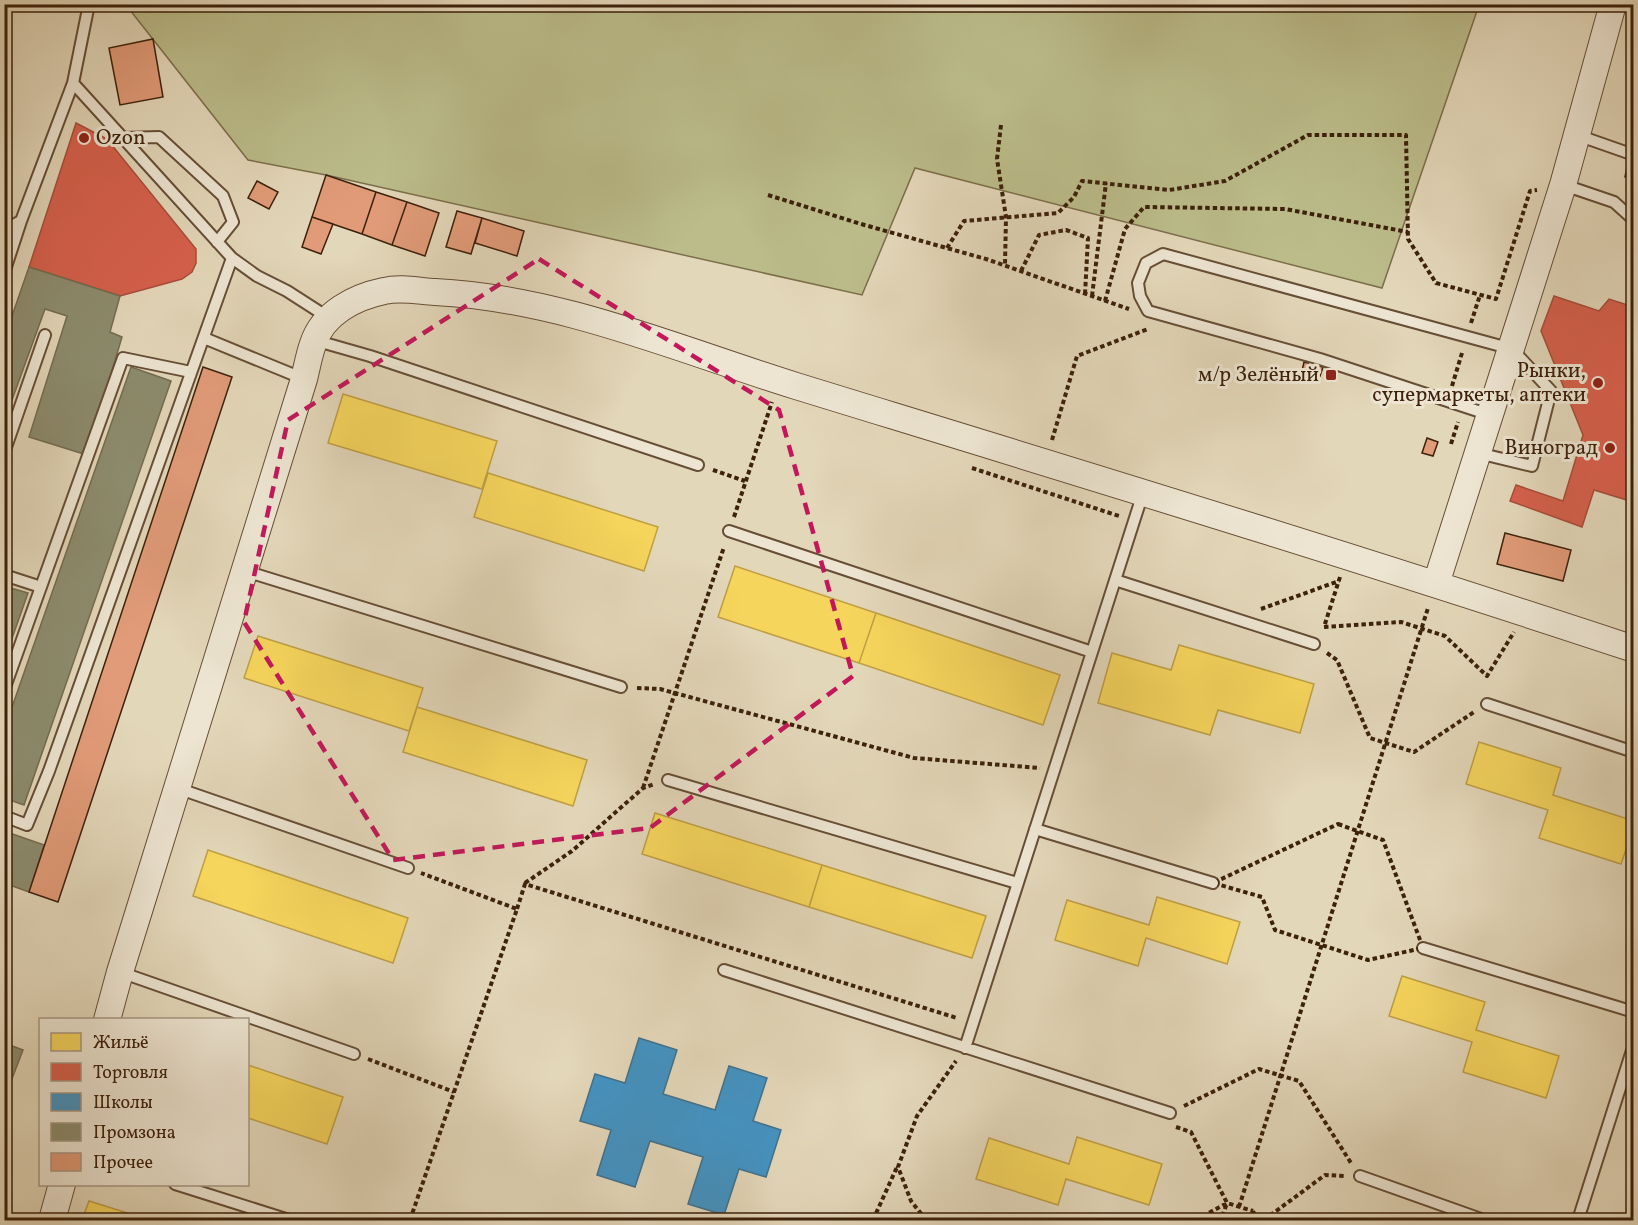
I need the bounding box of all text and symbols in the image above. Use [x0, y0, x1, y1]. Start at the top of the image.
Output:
place label: Ozon [96, 124, 146, 153]
marker: Ozon [77, 131, 91, 145]
place label: Рынки, супермаркеты, аптеки [1372, 357, 1586, 410]
place label: м/р Зелёный [1198, 361, 1319, 390]
marker: м/р Зелёный [1324, 368, 1338, 382]
marker: Рынки, супермаркеты, аптеки [1591, 376, 1605, 390]
place label: Виноград [1505, 434, 1598, 463]
marker: Виноград [1603, 441, 1617, 455]
legend [39, 1018, 249, 1186]
text: Жильё [93, 1031, 149, 1056]
text: Торговля [93, 1061, 168, 1086]
text: Школы [93, 1091, 153, 1116]
text: Промзона [93, 1121, 176, 1146]
text: Прочее [93, 1151, 153, 1176]

